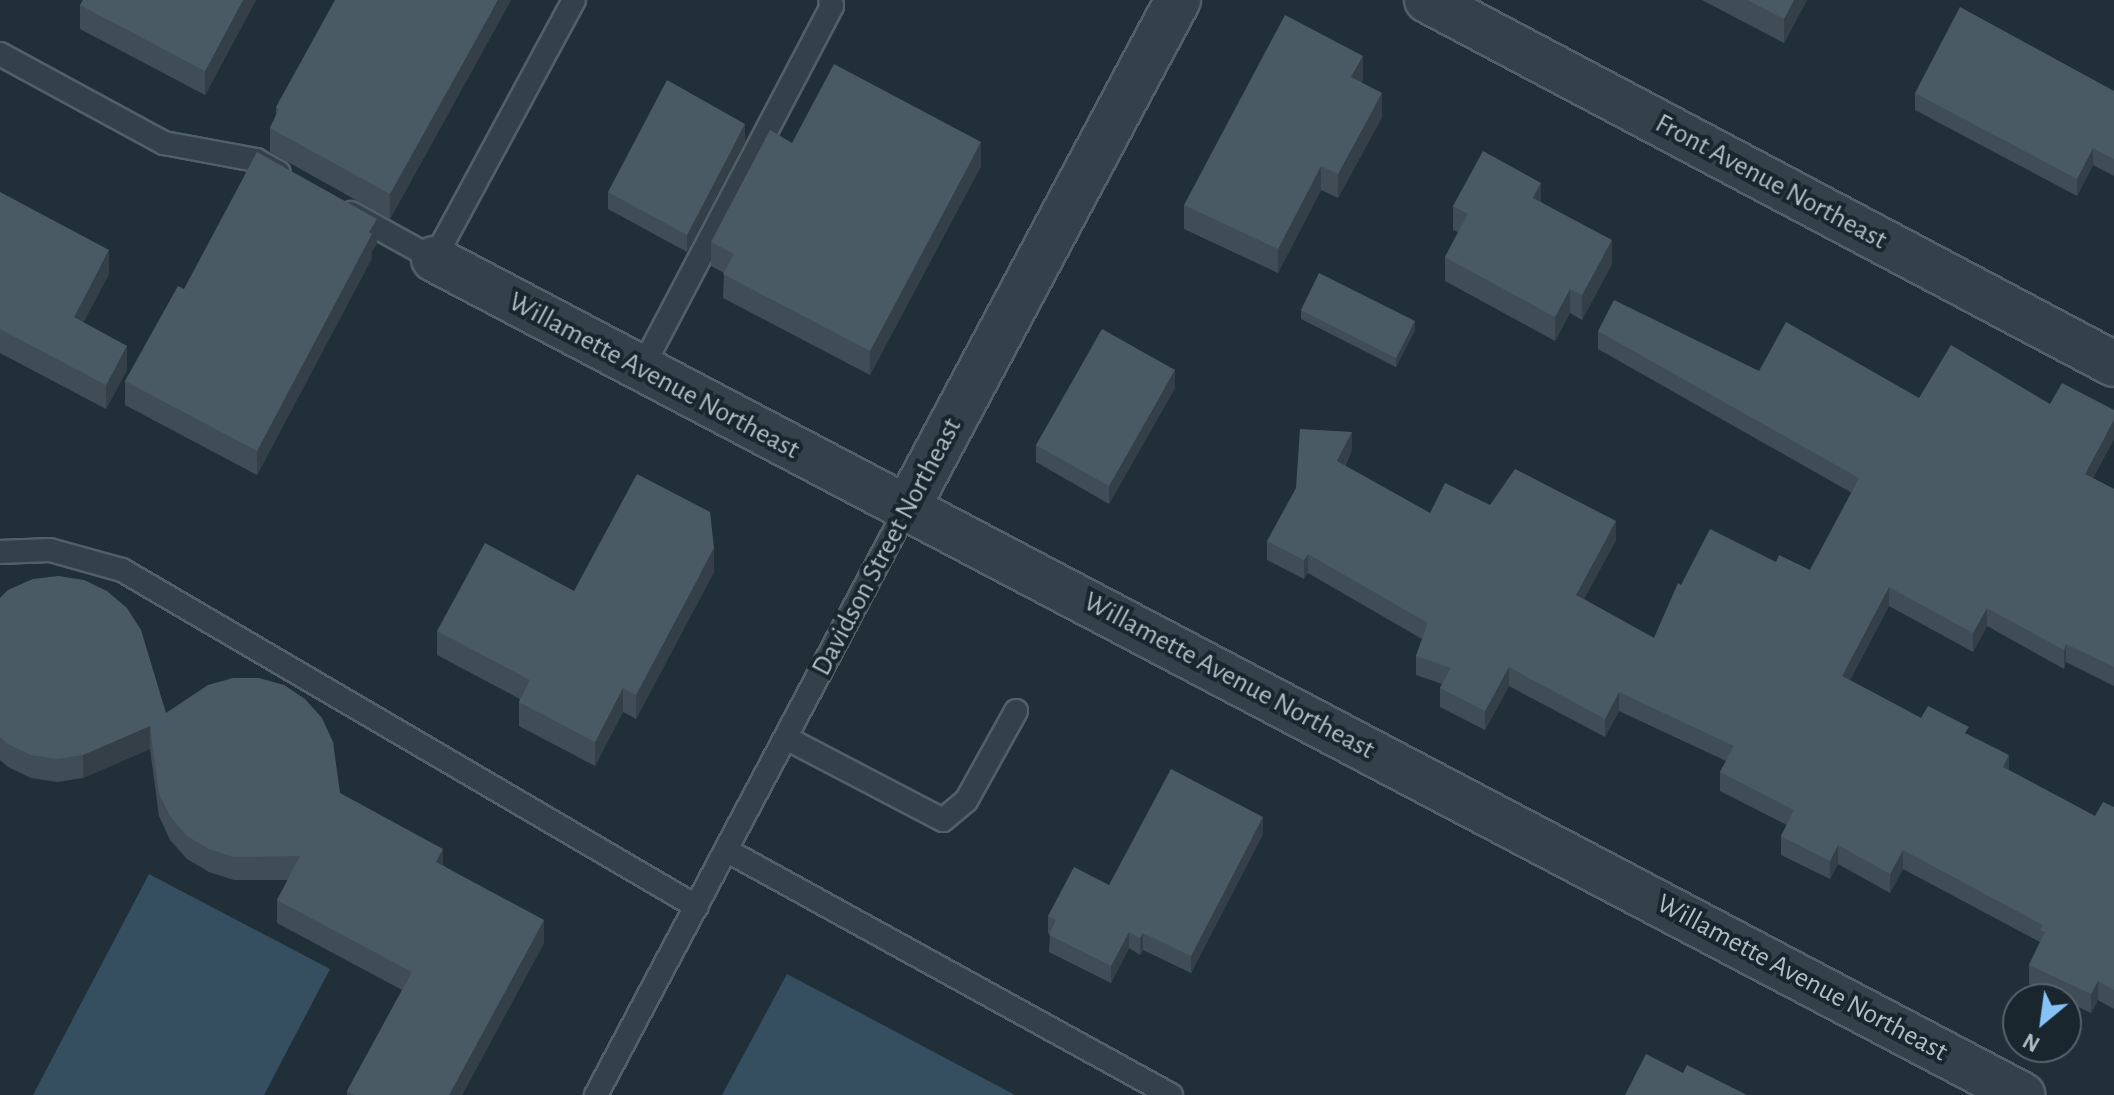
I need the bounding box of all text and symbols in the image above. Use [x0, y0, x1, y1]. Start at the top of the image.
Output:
street label: Front Avenue Northeast [1649, 107, 1893, 257]
street label: Willamette Avenue Northeast [503, 285, 805, 467]
street label: Davidson Street Northeast [805, 412, 969, 682]
street label: Willamette Avenue Northeast [1078, 585, 1380, 767]
street label: Willamette Avenue Northeast [1651, 887, 1953, 1069]
north arrow [2002, 983, 2082, 1063]
text: N [2019, 1029, 2043, 1056]

